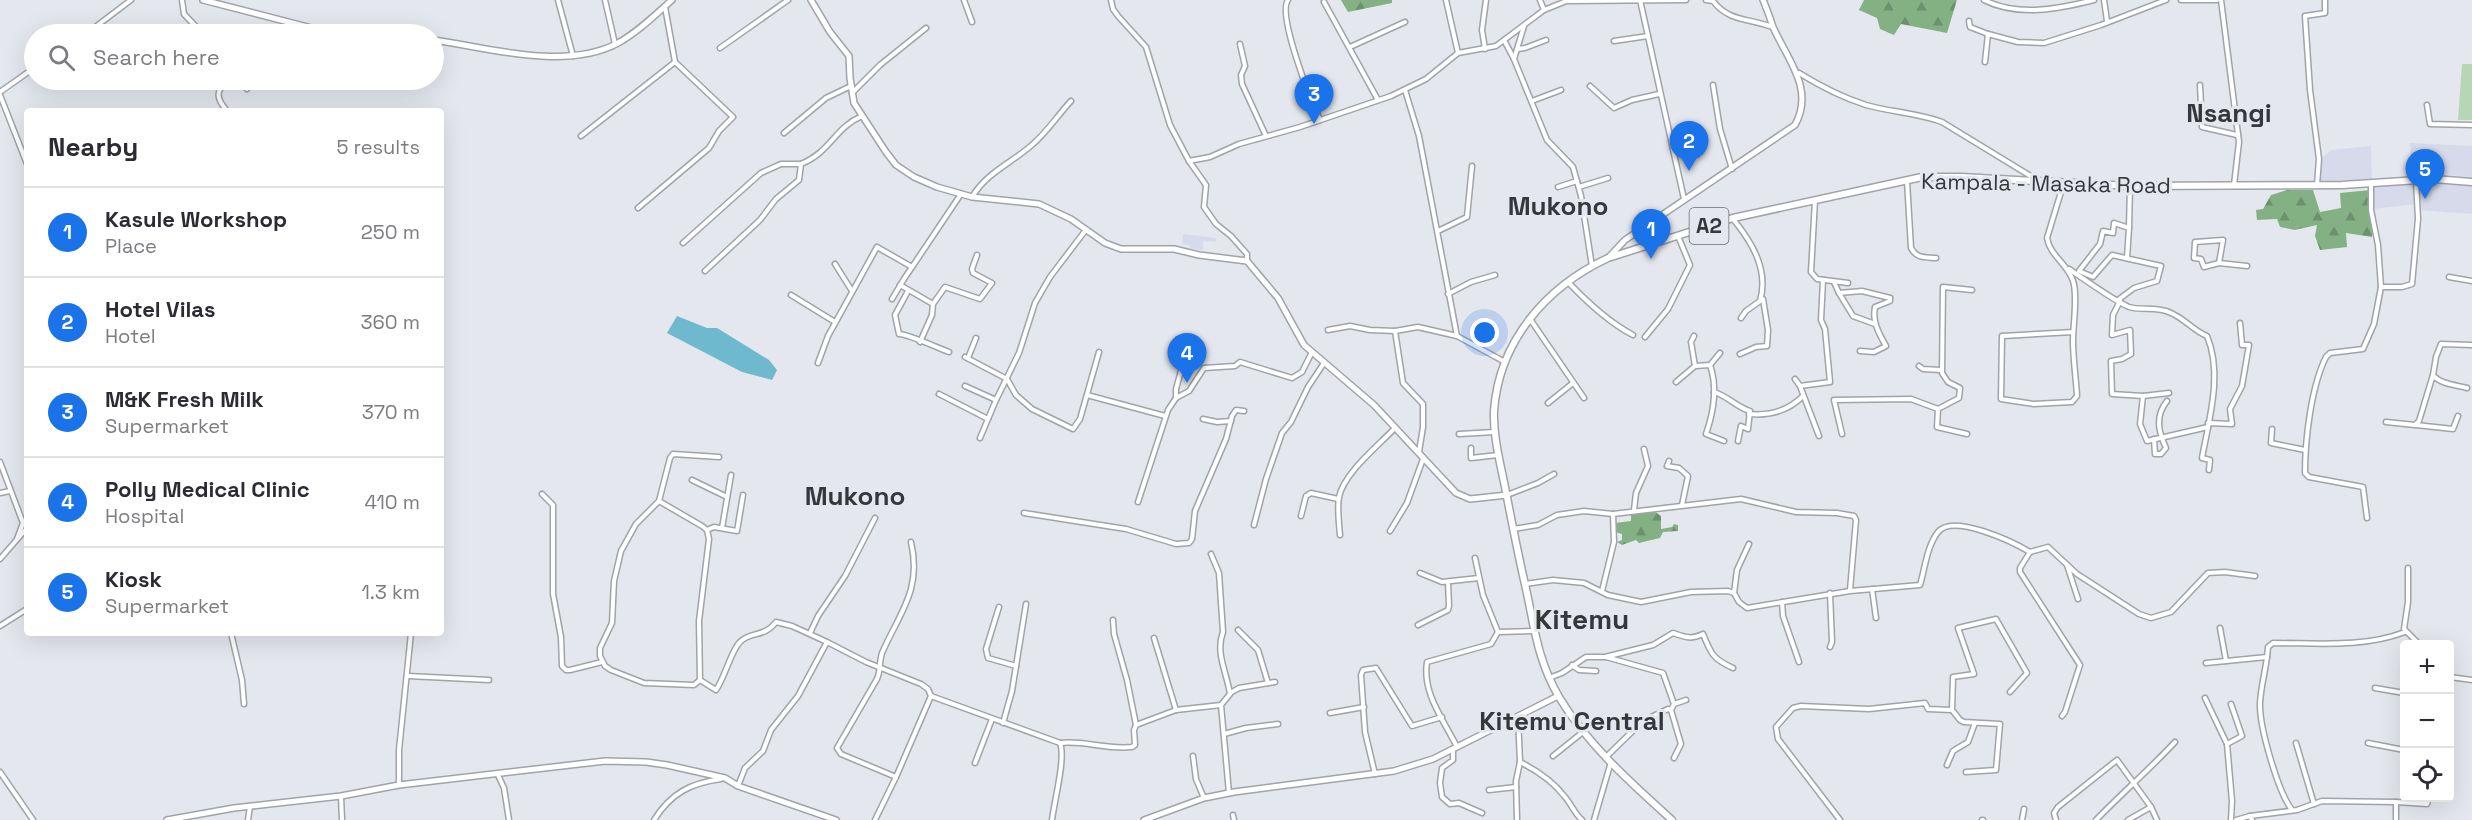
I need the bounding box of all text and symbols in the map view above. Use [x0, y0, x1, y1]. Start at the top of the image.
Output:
search box [24, 24, 444, 90]
icon: search [45, 41, 78, 74]
text: Search here [93, 43, 220, 71]
pin: 3 [1294, 74, 1334, 124]
district label: Nsangi [2186, 96, 2272, 130]
pin: 2 [1670, 122, 1708, 171]
text: Nearby [48, 130, 138, 164]
text: 5 results [336, 134, 420, 160]
pin: 5 [2406, 150, 2444, 199]
street label: Kampala - Masaka Road [1921, 167, 2171, 199]
district label: Mukono [1508, 189, 1608, 223]
text: Kasule Workshop [105, 205, 287, 233]
road number: A2 [1690, 208, 1728, 244]
pin: 1 [1632, 210, 1670, 259]
text: 1 [63, 219, 72, 245]
text: 250 m [361, 219, 420, 245]
text: Place [105, 233, 157, 259]
text: Hotel Vilas [105, 295, 216, 323]
text: 2 [62, 309, 73, 335]
text: 360 m [361, 309, 420, 335]
your location [1470, 318, 1499, 347]
text: Hotel [105, 323, 156, 349]
pin: 4 [1168, 334, 1206, 383]
text: M&K Fresh Milk [105, 385, 264, 413]
text: 3 [61, 399, 74, 425]
text: 370 m [362, 399, 420, 425]
text: Supermarket [105, 413, 229, 439]
text: Polly Medical Clinic [105, 475, 310, 503]
district label: Mukono [805, 479, 905, 513]
text: 4 [61, 489, 74, 515]
text: 410 m [364, 489, 420, 515]
text: Hospital [105, 503, 184, 529]
text: Kiosk [105, 565, 162, 593]
text: 5 [62, 579, 74, 605]
text: 1.3 km [361, 579, 420, 605]
text: Supermarket [105, 593, 229, 619]
district label: Kitemu [1535, 601, 1629, 637]
map controls [2400, 640, 2454, 802]
button: + [2400, 640, 2454, 694]
button: − [2400, 694, 2454, 748]
district label: Kitemu Central [1479, 704, 1665, 738]
button: locate [2400, 748, 2454, 802]

